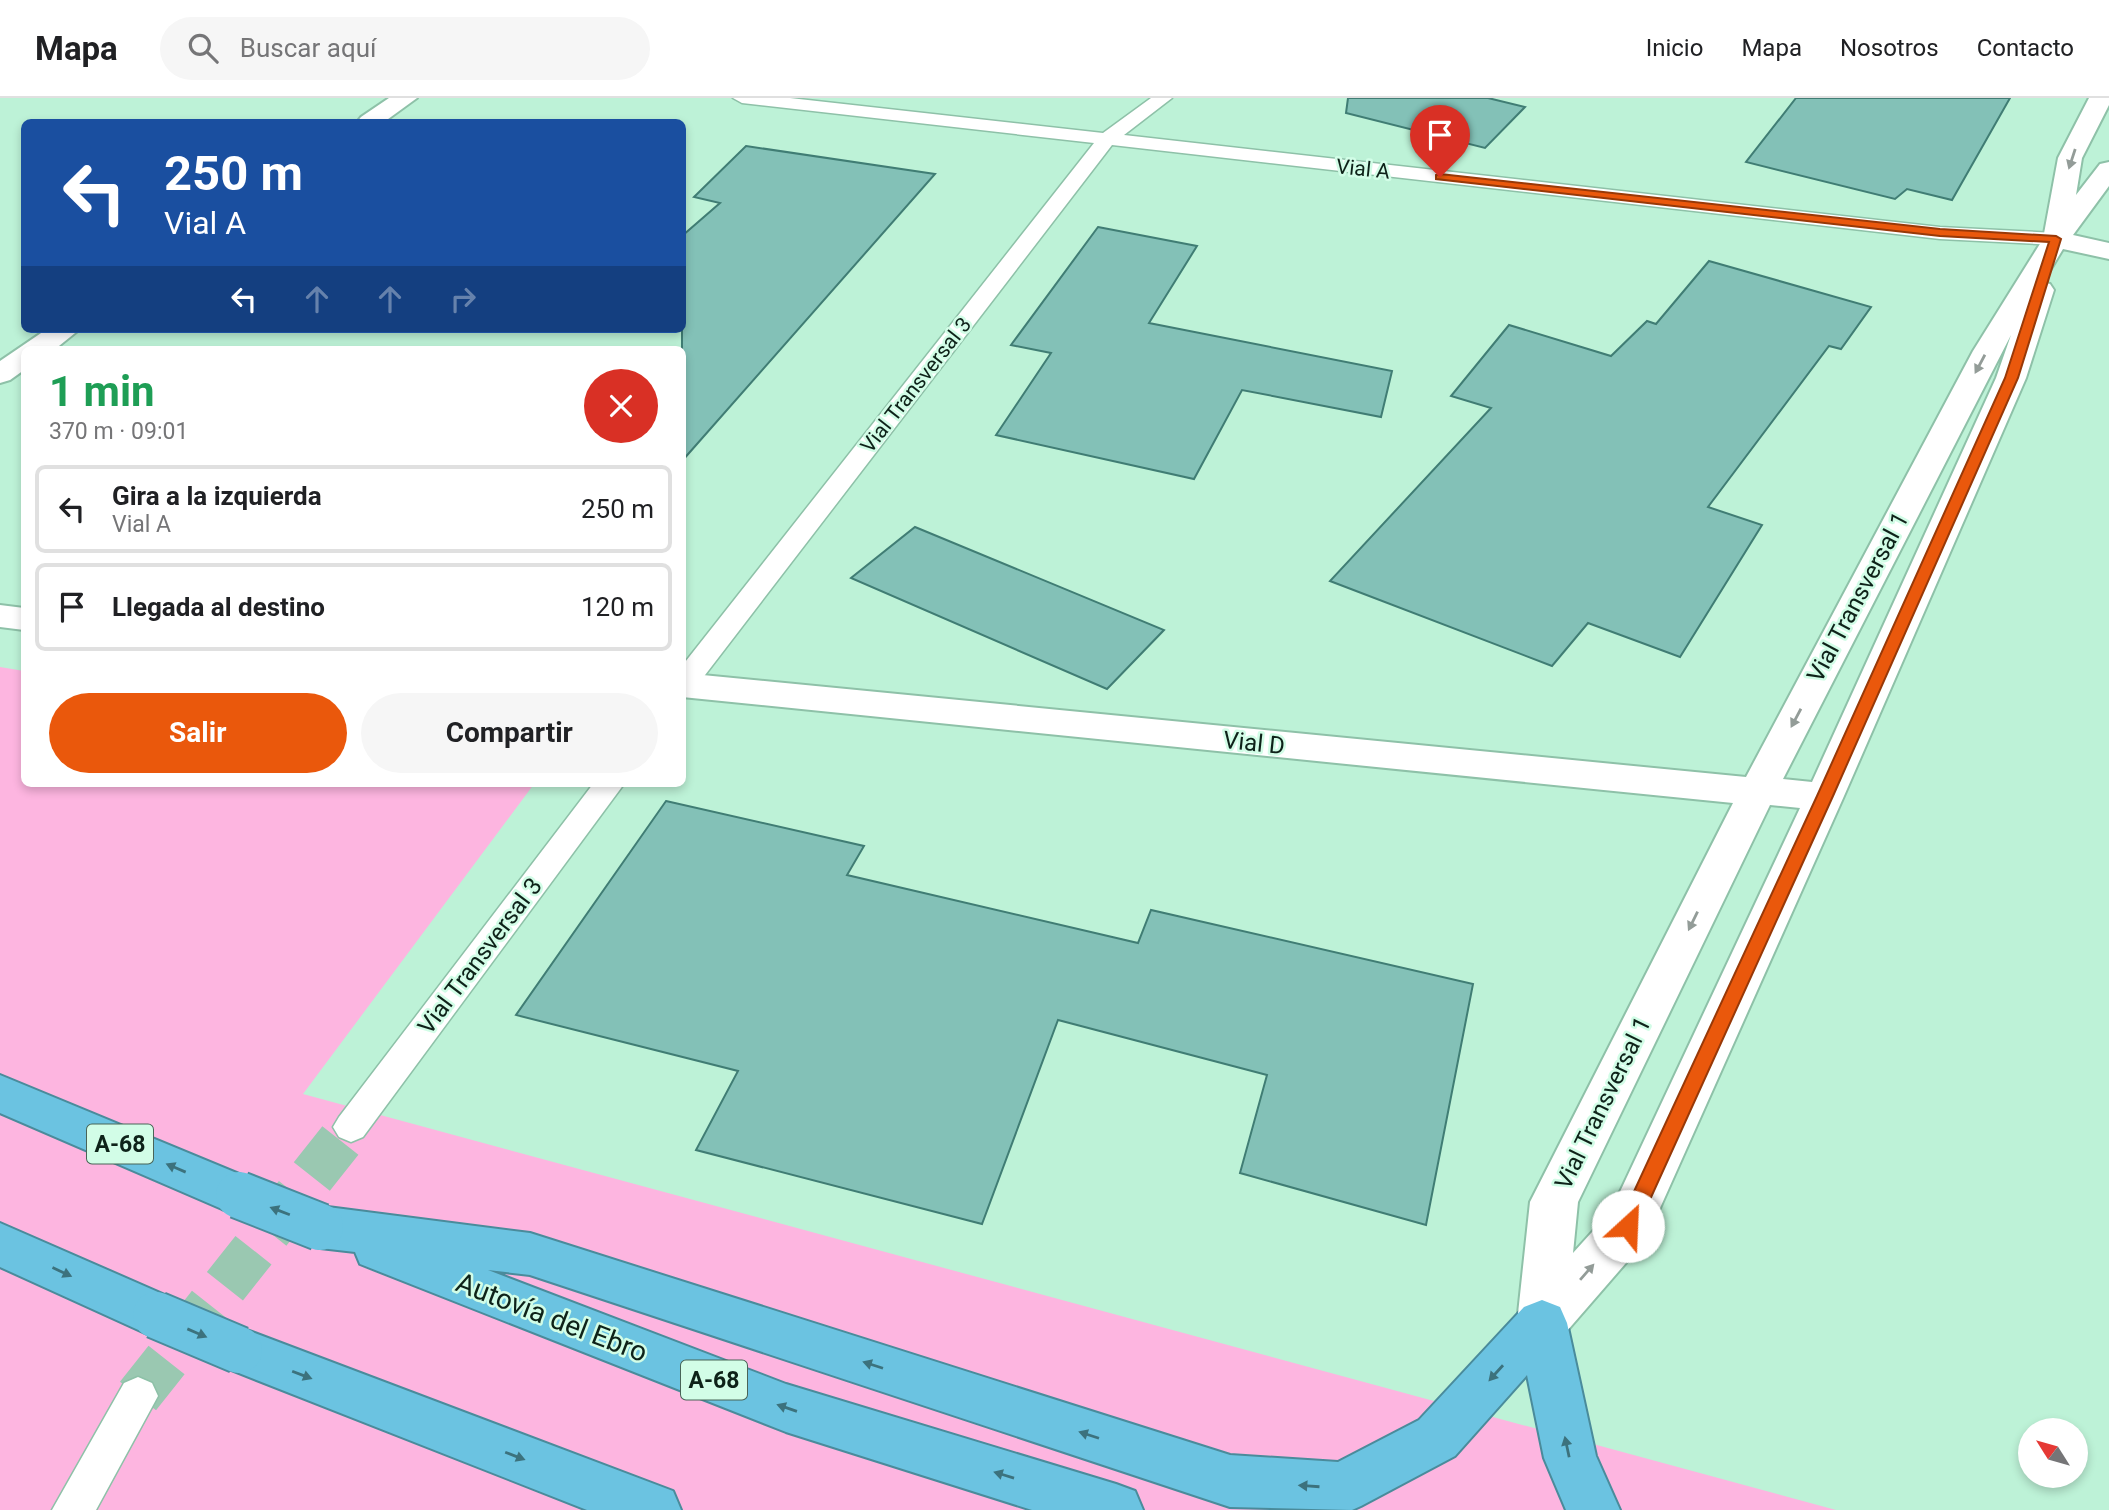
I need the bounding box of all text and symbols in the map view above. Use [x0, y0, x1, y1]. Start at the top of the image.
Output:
search box [160, 17, 650, 80]
text: Mapa [35, 29, 118, 68]
icon: search [184, 29, 222, 67]
text: Buscar aquí [240, 33, 376, 63]
text: Inicio [1646, 34, 1703, 62]
text: Mapa [1741, 34, 1802, 62]
text: Nosotros [1840, 34, 1939, 62]
text: Contacto [1977, 34, 2074, 62]
pin [1410, 105, 1470, 177]
icon: arrive [1421, 116, 1459, 154]
text: 250 m [164, 145, 303, 202]
icon: left [49, 147, 140, 238]
one-way arrow [2066, 149, 2077, 170]
street label: Vial A [1335, 154, 1391, 184]
text: Vial A [164, 204, 246, 242]
icon: left [225, 280, 263, 318]
icon: ahead [298, 280, 336, 318]
icon: ahead [371, 280, 409, 318]
icon: right [444, 280, 482, 318]
street label: Vial Transversal 3 [856, 313, 976, 457]
one-way arrow [1974, 354, 1986, 374]
text: 1 min [49, 367, 155, 416]
button: close [584, 369, 658, 443]
text: 370 m · 09:01 [49, 418, 188, 445]
text: Gira a la izquierda [112, 481, 322, 511]
icon: left [53, 490, 91, 528]
text: 250 m [581, 494, 654, 524]
street label: Vial Transversal 1 [1801, 507, 1915, 687]
text: Vial A [112, 511, 171, 538]
icon: arrive [53, 588, 91, 626]
text: Llegada al destino [112, 592, 325, 622]
text: 120 m [581, 592, 654, 622]
button: Salir [49, 693, 347, 773]
button: Compartir [361, 693, 658, 773]
one-way arrow [1790, 708, 1802, 728]
street label: Vial D [1222, 726, 1286, 760]
street label: Vial Transversal 3 [412, 872, 548, 1040]
one-way arrow [1687, 911, 1699, 931]
street label: Vial Transversal 1 [1549, 1012, 1657, 1194]
road number: A-68 [87, 1124, 153, 1163]
one-way arrow [166, 1162, 187, 1173]
position arrow [1591, 1189, 1665, 1263]
one-way arrow [269, 1205, 290, 1216]
one-way arrow [1579, 1263, 1595, 1281]
one-way arrow [52, 1266, 72, 1278]
street label: Autovía del Ebro [452, 1266, 652, 1369]
one-way arrow [187, 1327, 208, 1338]
one-way arrow [862, 1359, 883, 1370]
road number: A-68 [681, 1360, 747, 1400]
one-way arrow [1488, 1364, 1504, 1381]
one-way arrow [292, 1369, 313, 1380]
one-way arrow [776, 1402, 797, 1413]
north arrow [2018, 1418, 2088, 1488]
map controls [2018, 1418, 2088, 1488]
one-way arrow [1078, 1429, 1099, 1440]
one-way arrow [1562, 1436, 1573, 1458]
one-way arrow [504, 1451, 525, 1462]
one-way arrow [993, 1470, 1014, 1480]
one-way arrow [1298, 1480, 1320, 1491]

